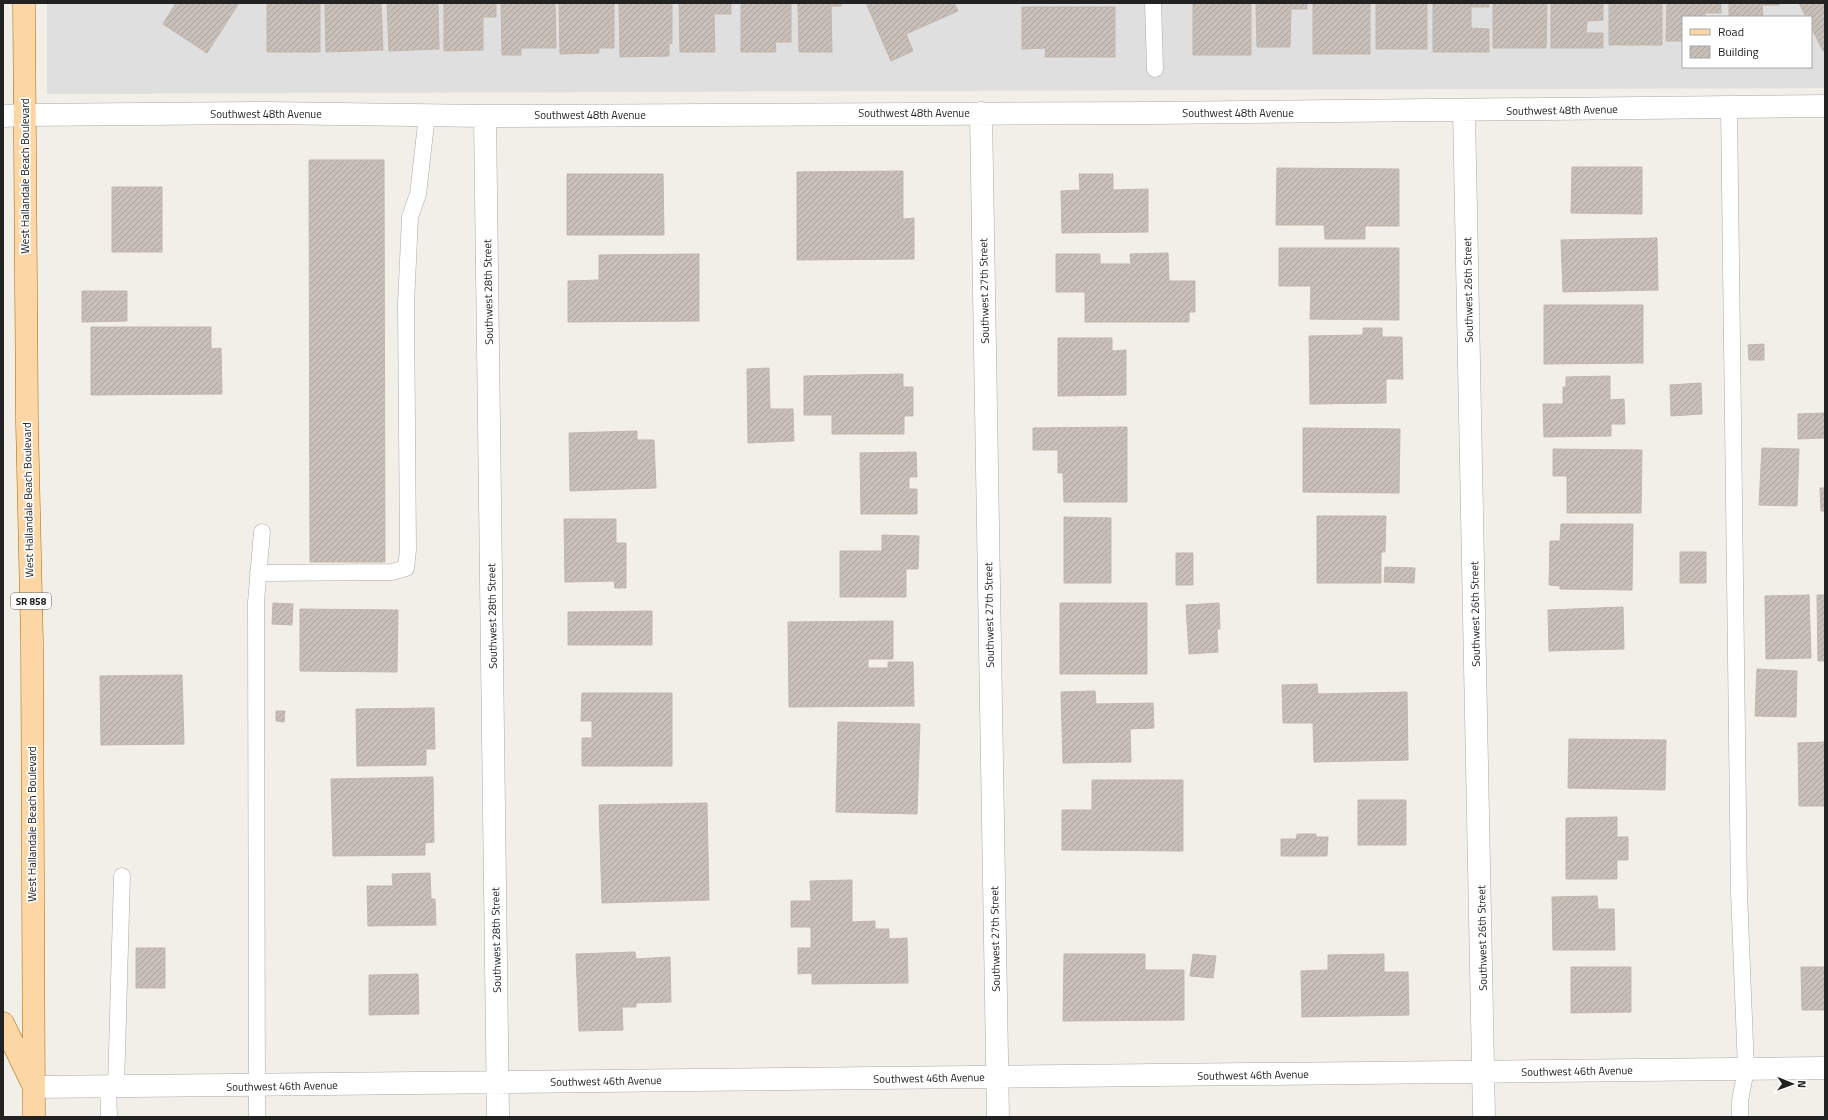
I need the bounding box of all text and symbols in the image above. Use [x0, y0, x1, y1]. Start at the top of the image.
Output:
legend [1682, 16, 1812, 68]
text: Road [1718, 22, 1744, 41]
text: Building [1718, 42, 1759, 61]
street label: West Hallandale Beach Boulevard [17, 98, 33, 254]
street label: Southwest 48th Avenue [1506, 101, 1618, 119]
street label: Southwest 48th Avenue [858, 105, 970, 121]
street label: Southwest 48th Avenue [1182, 105, 1294, 121]
street label: Southwest 48th Avenue [210, 106, 322, 122]
street label: Southwest 48th Avenue [534, 107, 646, 123]
street label: Southwest 26th Street [1459, 237, 1477, 343]
street label: Southwest 27th Street [975, 238, 993, 344]
street label: Southwest 28th Street [479, 239, 497, 345]
street label: West Hallandale Beach Boulevard [19, 422, 37, 578]
street label: Southwest 26th Street [1466, 561, 1484, 667]
street label: Southwest 27th Street [980, 562, 998, 668]
street label: Southwest 28th Street [483, 563, 501, 669]
road number: SR 858 [11, 593, 51, 609]
street label: West Hallandale Beach Boulevard [24, 746, 40, 902]
street label: Southwest 26th Street [1473, 885, 1491, 991]
street label: Southwest 27th Street [986, 886, 1004, 992]
street label: Southwest 28th Street [487, 887, 505, 993]
street label: Southwest 46th Avenue [1521, 1062, 1633, 1080]
north arrow [1772, 1064, 1812, 1104]
street label: Southwest 46th Avenue [1197, 1066, 1309, 1084]
street label: Southwest 46th Avenue [873, 1069, 985, 1087]
street label: Southwest 46th Avenue [550, 1072, 662, 1090]
street label: Southwest 46th Avenue [226, 1077, 338, 1095]
text: N [1794, 1080, 1810, 1088]

